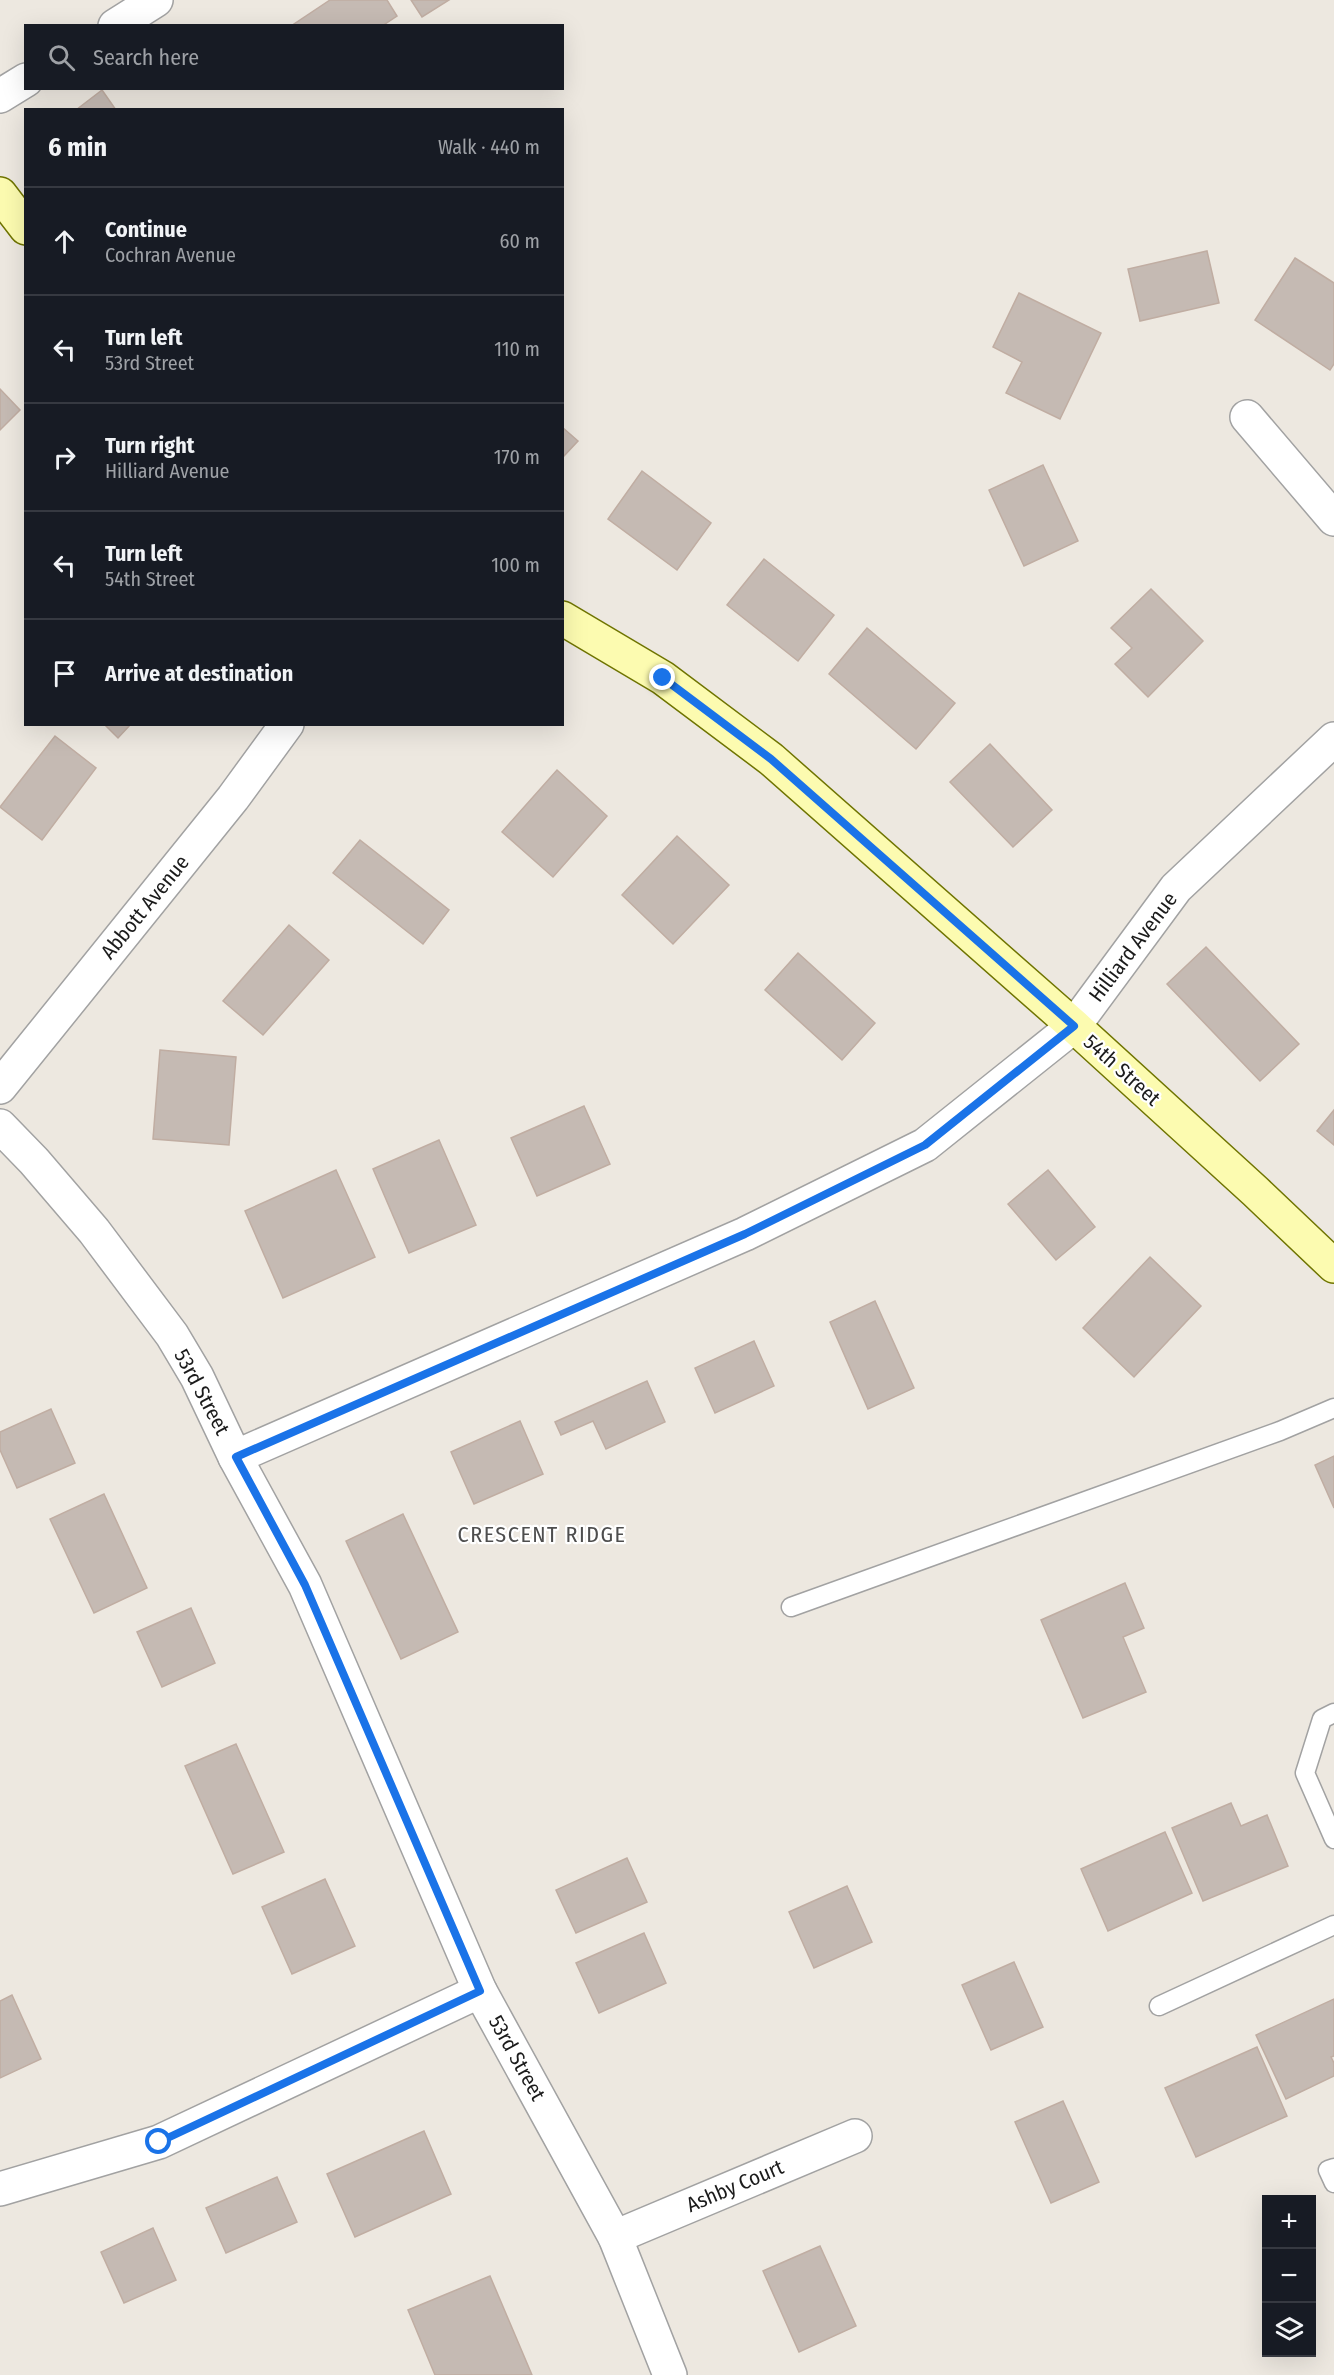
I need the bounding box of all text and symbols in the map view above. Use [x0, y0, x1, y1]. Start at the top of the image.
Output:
search box [24, 24, 564, 90]
icon: search [45, 41, 78, 74]
text: Search here [93, 44, 199, 71]
text: 6 min [48, 132, 107, 163]
text: Walk · 440 m [438, 135, 540, 159]
text: Continue [105, 216, 187, 243]
icon: ahead [48, 225, 81, 258]
text: 60 m [500, 229, 540, 253]
text: Cochran Avenue [105, 243, 236, 267]
text: Turn left [105, 324, 183, 351]
icon: left [48, 333, 81, 366]
text: 110 m [494, 337, 540, 361]
text: 53rd Street [105, 351, 194, 375]
text: Turn right [105, 432, 194, 459]
icon: right [48, 441, 81, 474]
text: 170 m [494, 445, 540, 469]
text: Hilliard Avenue [105, 459, 230, 483]
text: Turn left [105, 540, 183, 567]
icon: left [48, 549, 81, 582]
text: 100 m [491, 553, 540, 577]
text: 54th Street [105, 567, 195, 591]
icon: arrive [48, 657, 81, 690]
text: Arrive at destination [105, 660, 293, 687]
route end [649, 664, 675, 690]
street label: Abbott Avenue [95, 850, 195, 964]
street label: Hilliard Avenue [1083, 887, 1183, 1007]
street label: 54th Street [1078, 1029, 1166, 1111]
street label: 53rd Street [169, 1345, 235, 1440]
district label: CRESCENT RIDGE [458, 1521, 626, 1548]
street label: 53rd Street [483, 2011, 551, 2105]
route start [145, 2128, 171, 2154]
street label: Ashby Court [683, 2154, 788, 2218]
map controls [1262, 2195, 1316, 2357]
button: + [1262, 2195, 1316, 2249]
button: − [1262, 2249, 1316, 2303]
button: layers [1262, 2303, 1316, 2357]

